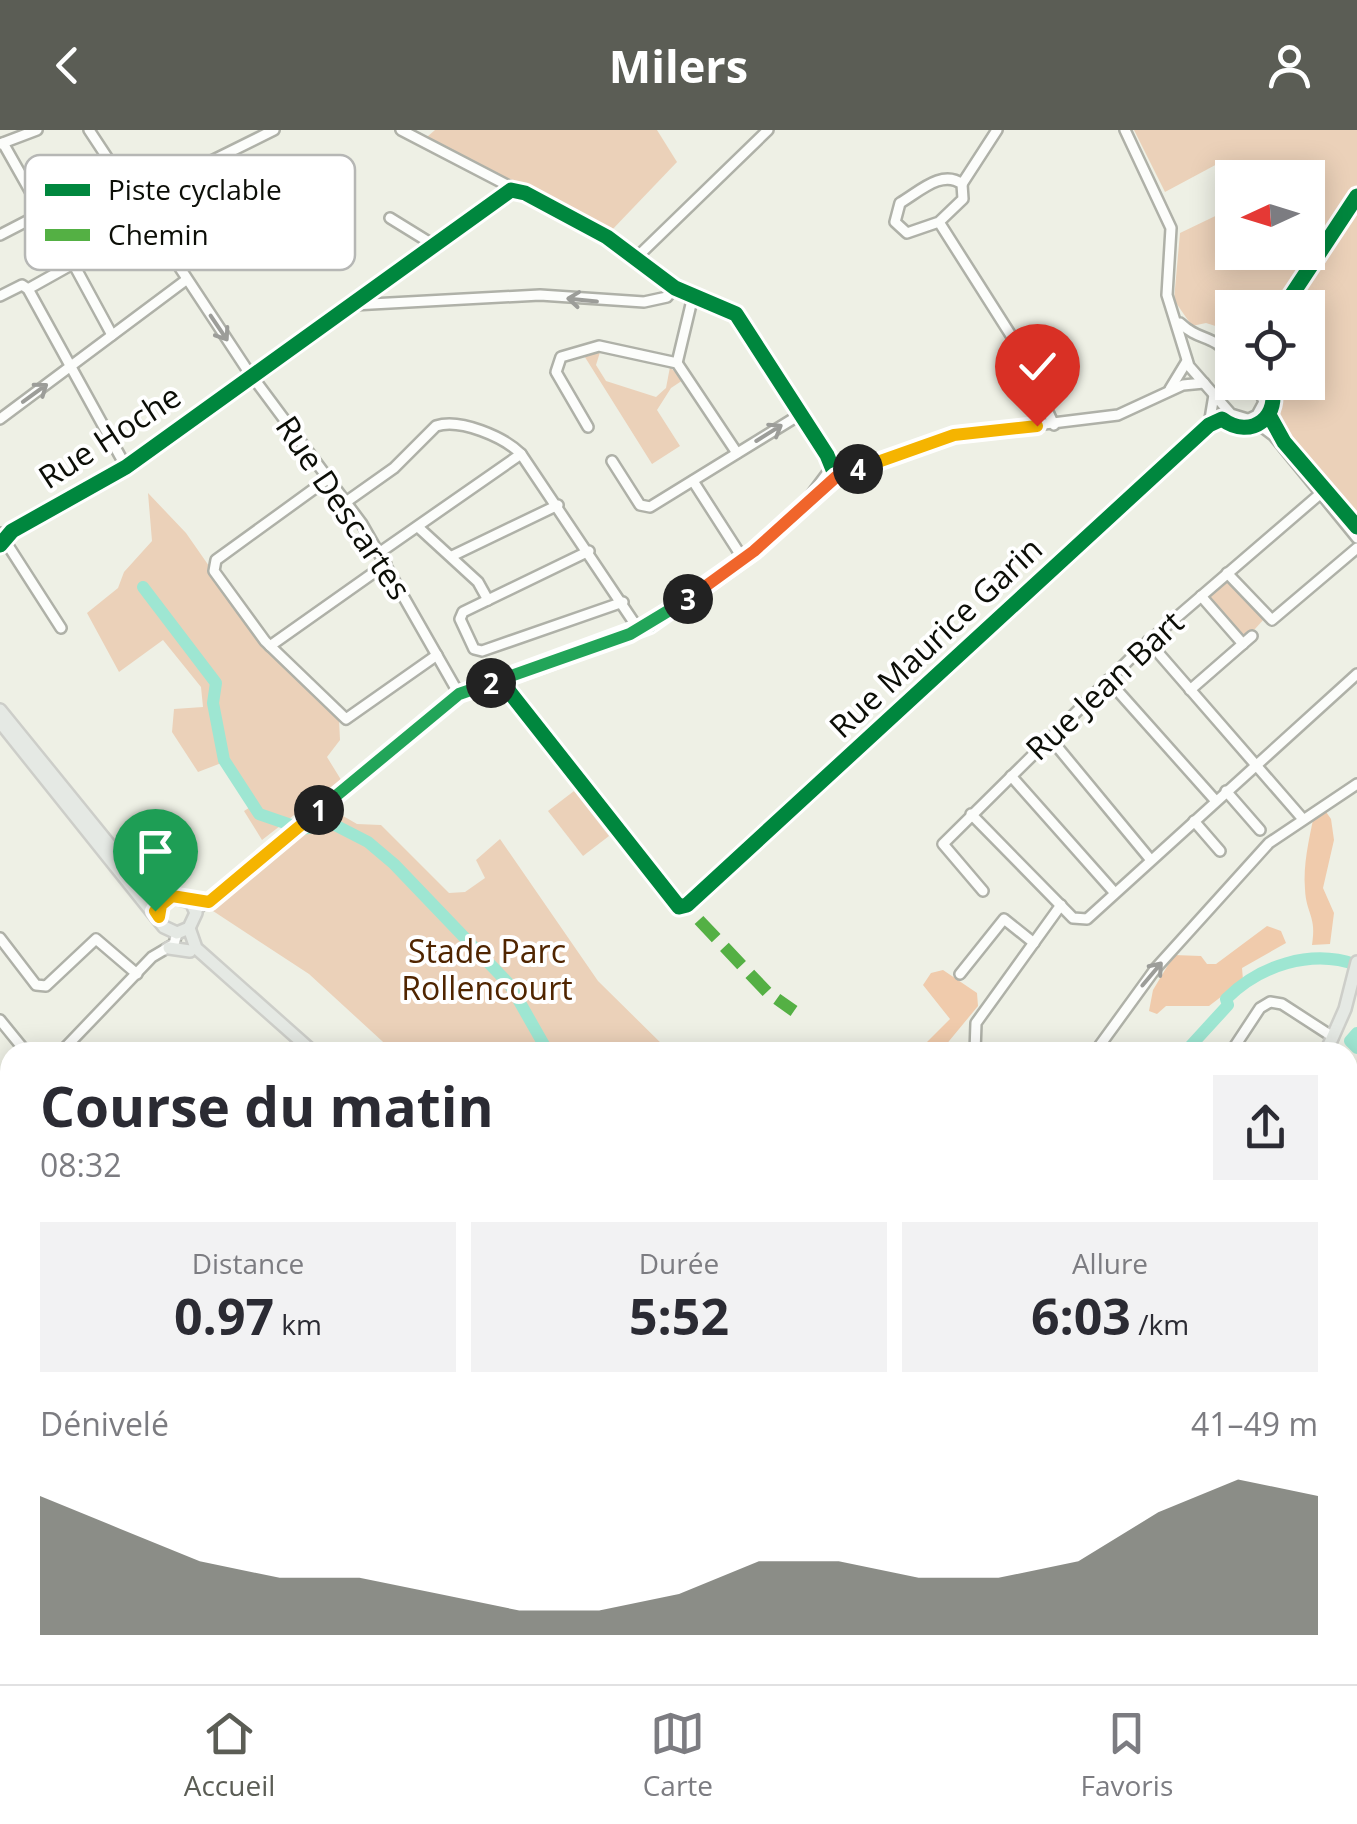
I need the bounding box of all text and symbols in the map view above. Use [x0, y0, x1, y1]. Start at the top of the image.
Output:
text: Milers [609, 35, 748, 96]
icon: back [40, 38, 95, 93]
icon: person [1262, 38, 1317, 93]
legend [25, 155, 355, 270]
north arrow [1215, 160, 1325, 270]
map controls [1215, 160, 1325, 400]
text: Piste cyclable [108, 170, 282, 208]
text: Chemin [108, 215, 209, 253]
one-way arrow [567, 290, 599, 309]
button: locate [1215, 290, 1325, 400]
one-way arrow [208, 314, 229, 342]
pin [995, 324, 1080, 427]
icon: check [1010, 339, 1065, 394]
street label: Rue Hoche [30, 374, 189, 498]
one-way arrow [21, 383, 48, 404]
street label: Rue Descartes [267, 407, 422, 607]
one-way arrow [754, 423, 782, 444]
pin: 4 [833, 444, 883, 494]
text: 4 [850, 450, 866, 488]
street label: Rue Maurice Garin [819, 527, 1051, 747]
pin: 3 [663, 574, 713, 624]
text: 3 [680, 580, 696, 618]
street label: Rue Jean Bart [1016, 601, 1192, 769]
pin: 2 [466, 658, 516, 708]
text: 2 [483, 664, 499, 702]
pin: 1 [294, 785, 344, 835]
text: 1 [311, 791, 327, 829]
pin [113, 809, 198, 912]
icon: arrive [128, 824, 183, 879]
park label: Stade Parc Rollencourt [401, 929, 573, 1009]
one-way arrow [1141, 961, 1163, 987]
text: Course du matin [40, 1068, 494, 1143]
button: share [1213, 1075, 1318, 1180]
text: 08:32 [40, 1143, 122, 1186]
text: Distance [192, 1244, 304, 1282]
text: Durée [639, 1244, 719, 1282]
text: Allure [1072, 1244, 1148, 1282]
text: 0.97 [174, 1282, 274, 1350]
text: 5:52 [629, 1282, 729, 1350]
text: 6:03 [1031, 1282, 1131, 1350]
text: km [274, 1305, 322, 1343]
text: /km [1131, 1305, 1189, 1343]
text: Dénivelé [40, 1402, 169, 1445]
text: 41–49 m [1191, 1402, 1318, 1445]
tab: Accueil [184, 1706, 275, 1804]
tab: Carte [643, 1706, 713, 1804]
tab: Favoris [1081, 1706, 1173, 1804]

